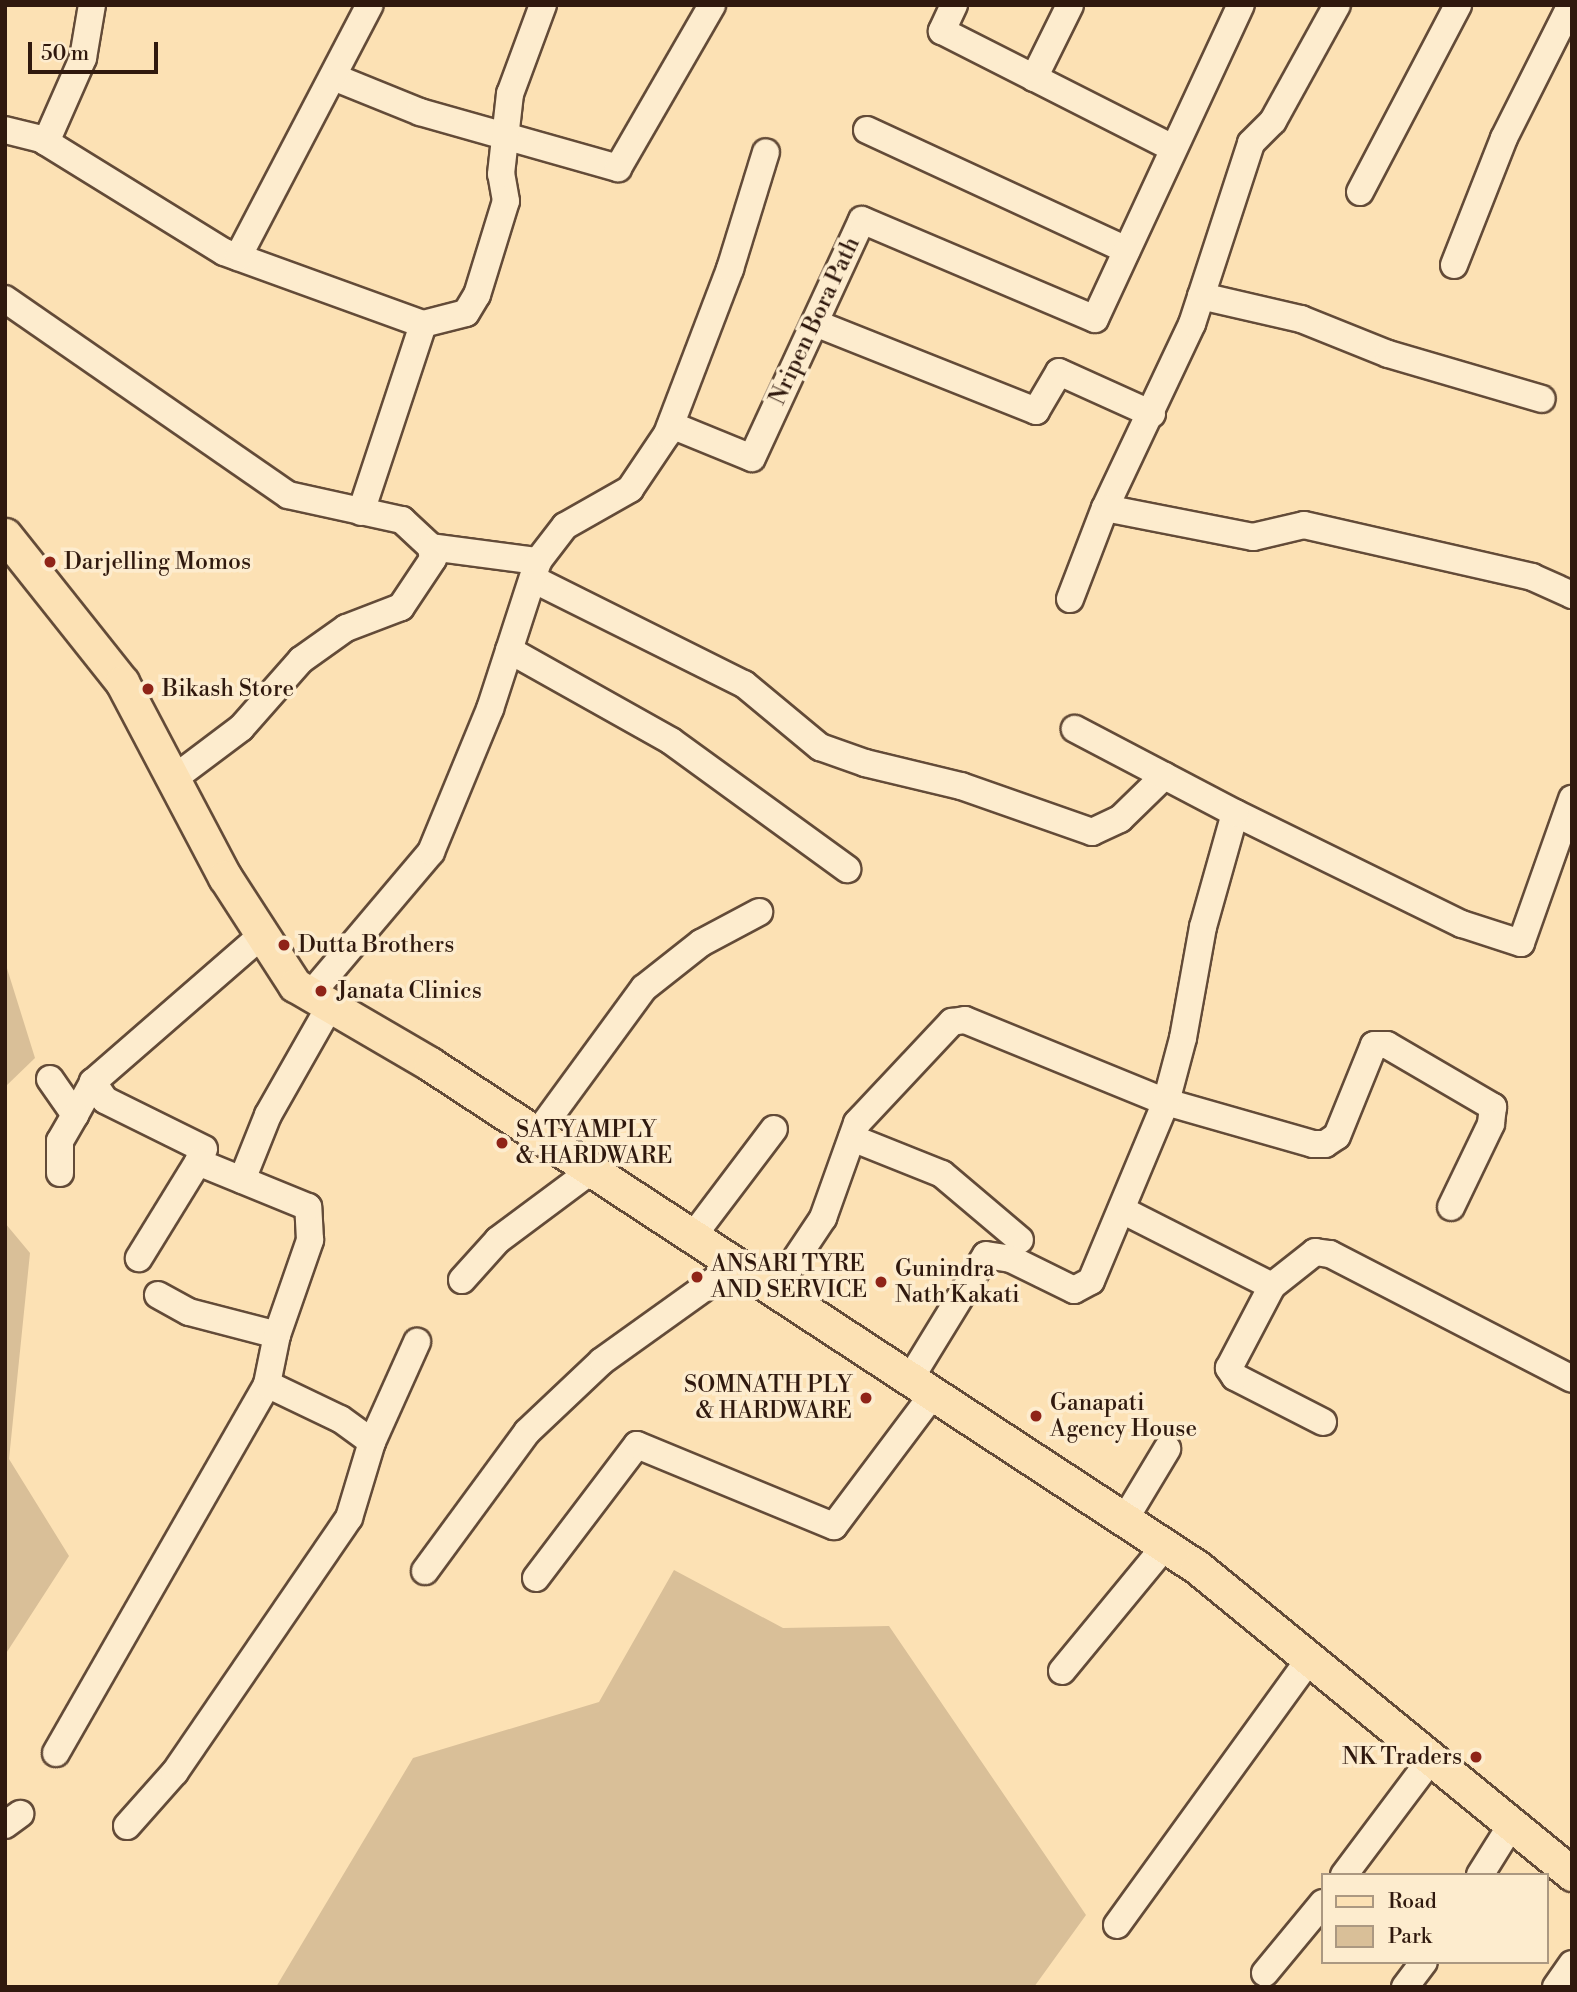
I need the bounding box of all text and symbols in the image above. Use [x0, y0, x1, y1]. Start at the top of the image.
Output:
scale bar [32, 28, 161, 72]
text: 50 m [41, 41, 89, 67]
street label: Nripen Bora Path [764, 233, 866, 409]
place label: Darjelling Momos [64, 548, 251, 576]
marker: Darjelling Momos [42, 554, 58, 570]
place label: Bikash Store [162, 675, 294, 703]
marker: Bikash Store [140, 681, 156, 697]
place label: Dutta Brothers [298, 931, 454, 959]
marker: Dutta Brothers [276, 937, 292, 953]
place label: Janata Clinics [337, 977, 482, 1005]
marker: Janata Clinics [311, 981, 331, 1001]
place label: SATYAMPLY & HARDWARE [516, 1116, 672, 1170]
marker: SATYAMPLY & HARDWARE [494, 1135, 510, 1151]
place label: ANSARI TYRE AND SERVICE [711, 1250, 867, 1304]
place label: Gunindra Nath Kakati [895, 1255, 1020, 1309]
marker: ANSARI TYRE AND SERVICE [689, 1269, 705, 1285]
marker: Gunindra Nath Kakati [873, 1274, 889, 1290]
place label: SOMNATH PLY & HARDWARE [684, 1371, 852, 1425]
place label: Ganapati Agency House [1050, 1389, 1197, 1443]
marker: SOMNATH PLY & HARDWARE [858, 1390, 874, 1406]
marker: Ganapati Agency House [1028, 1408, 1044, 1424]
place label: NK Traders [1342, 1743, 1462, 1771]
marker: NK Traders [1468, 1749, 1484, 1765]
legend [1322, 1873, 1549, 1964]
text: Road [1388, 1889, 1437, 1915]
text: Park [1388, 1924, 1432, 1950]

